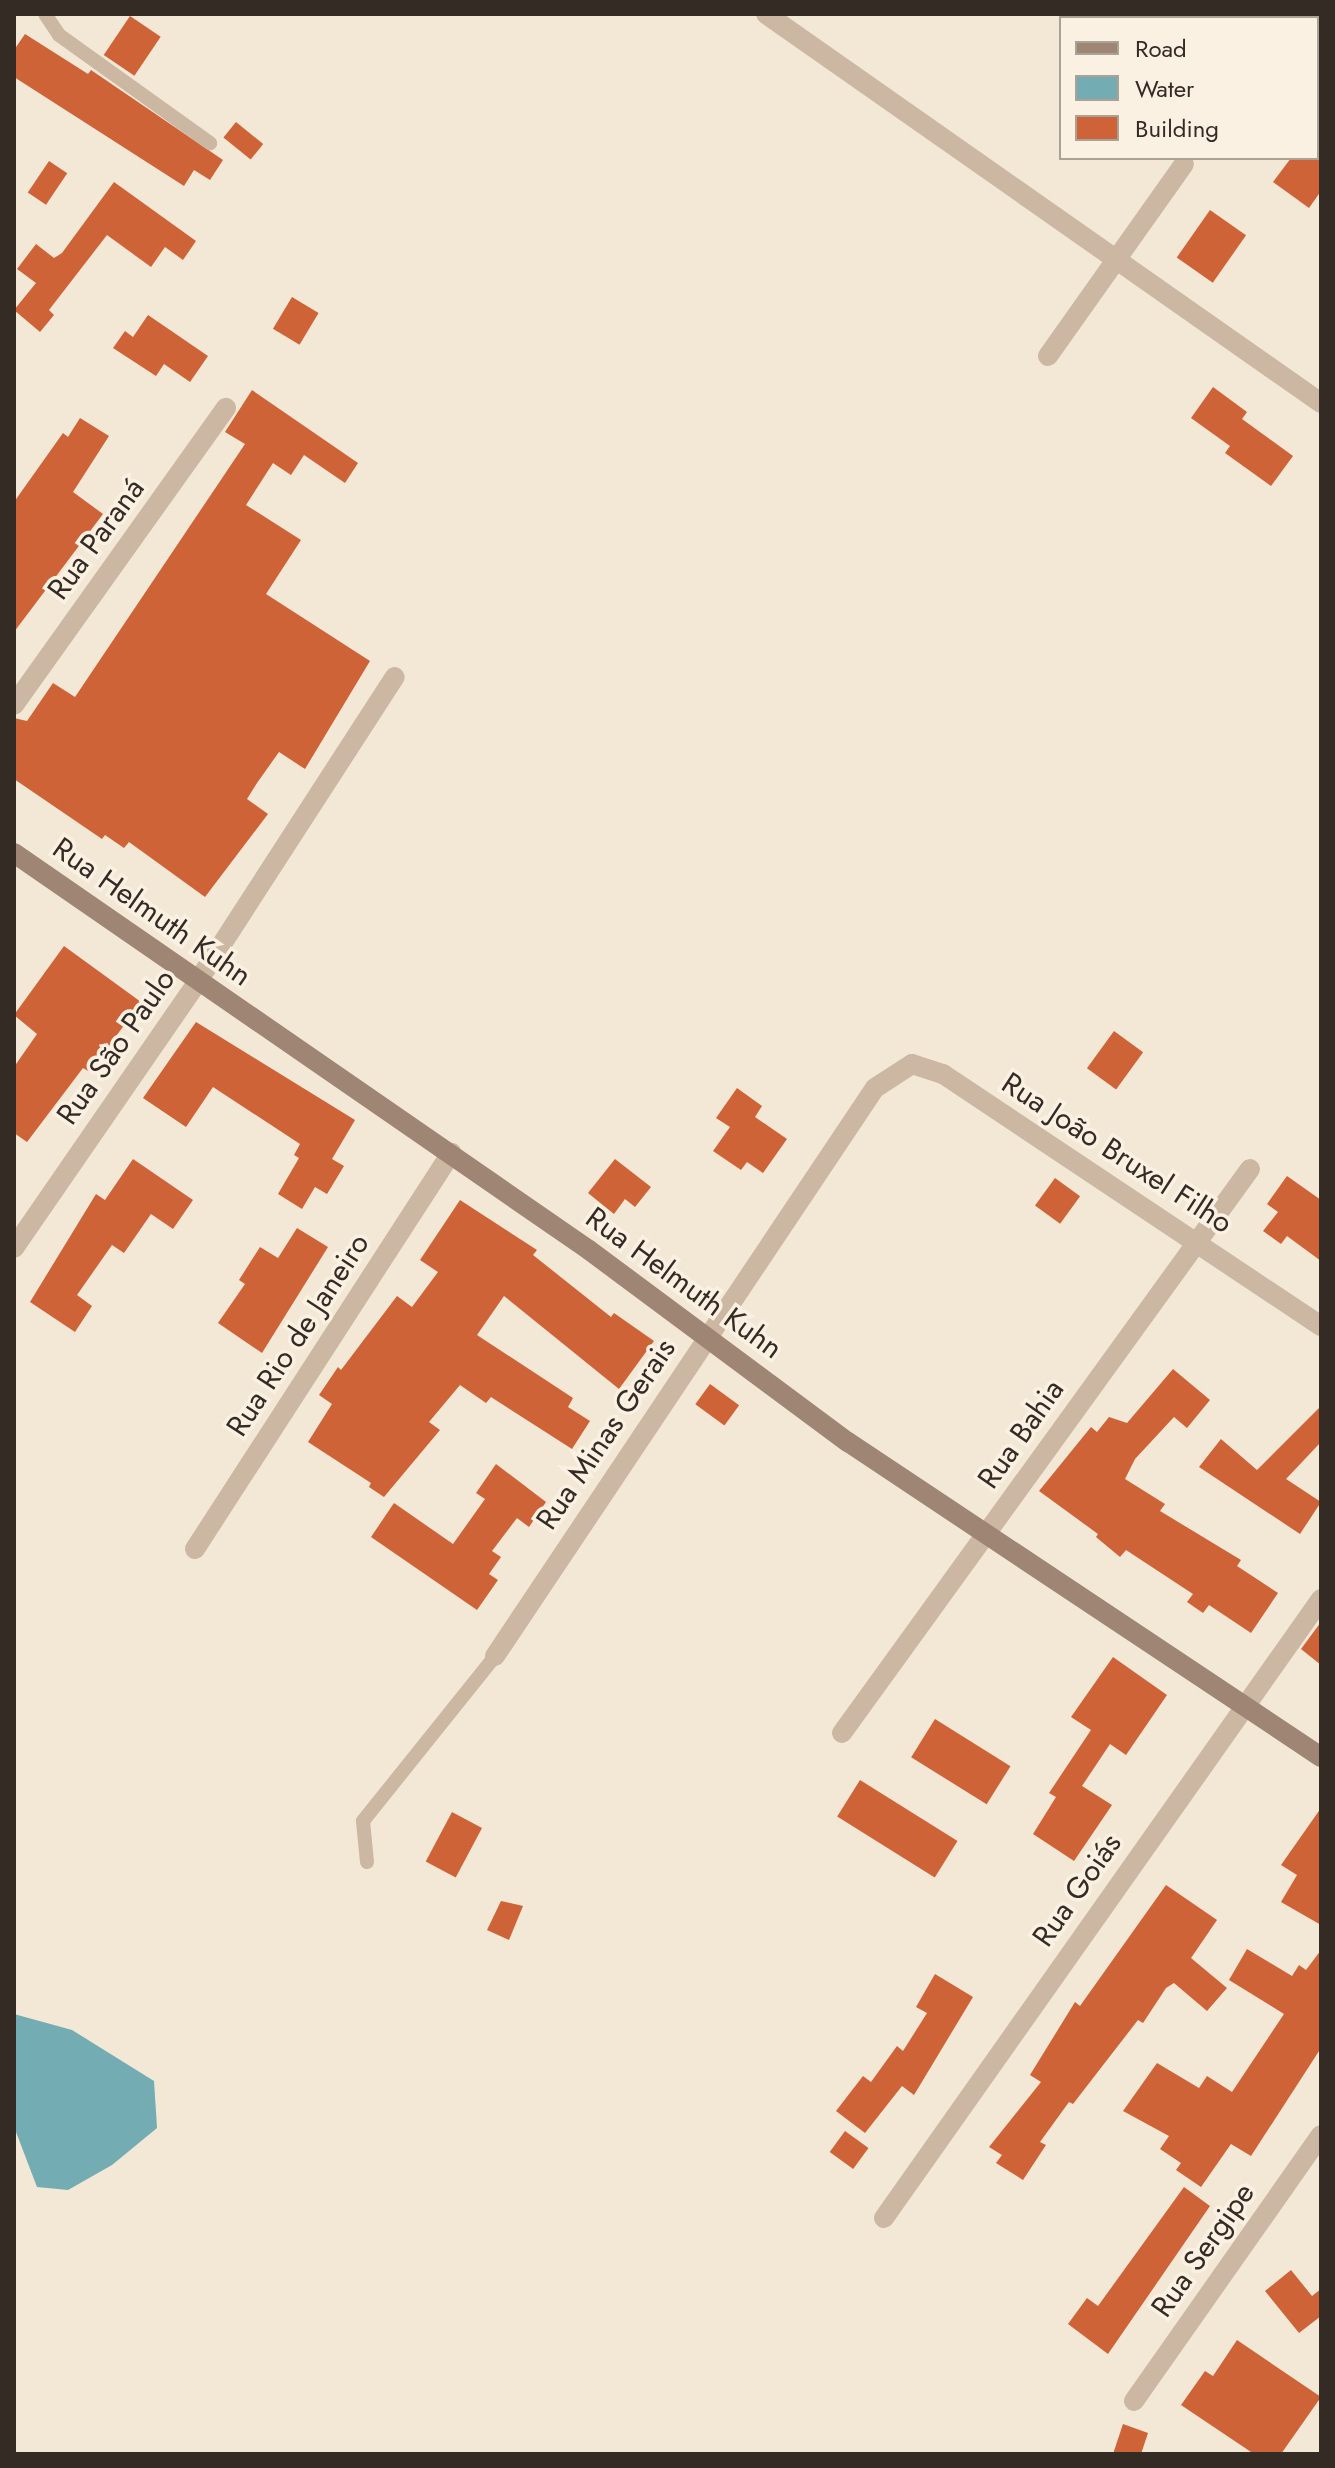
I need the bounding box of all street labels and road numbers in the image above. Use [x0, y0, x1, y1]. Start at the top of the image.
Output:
street label: Rua Paraná [40, 471, 152, 607]
street label: Rua Helmuth Kuhn [46, 830, 258, 994]
street label: Rua São Paulo [49, 962, 183, 1132]
street label: Rua João Bruxel Filho [995, 1065, 1239, 1241]
street label: Rua Helmuth Kuhn [579, 1200, 789, 1366]
street label: Rua Rio de Janeiro [219, 1227, 377, 1443]
street label: Rua Minas Gerais [529, 1332, 683, 1536]
street label: Rua Bahia [970, 1372, 1072, 1496]
street label: Rua Goiás [1025, 1826, 1129, 1954]
street label: Rua Sergipe [1144, 2176, 1262, 2324]

